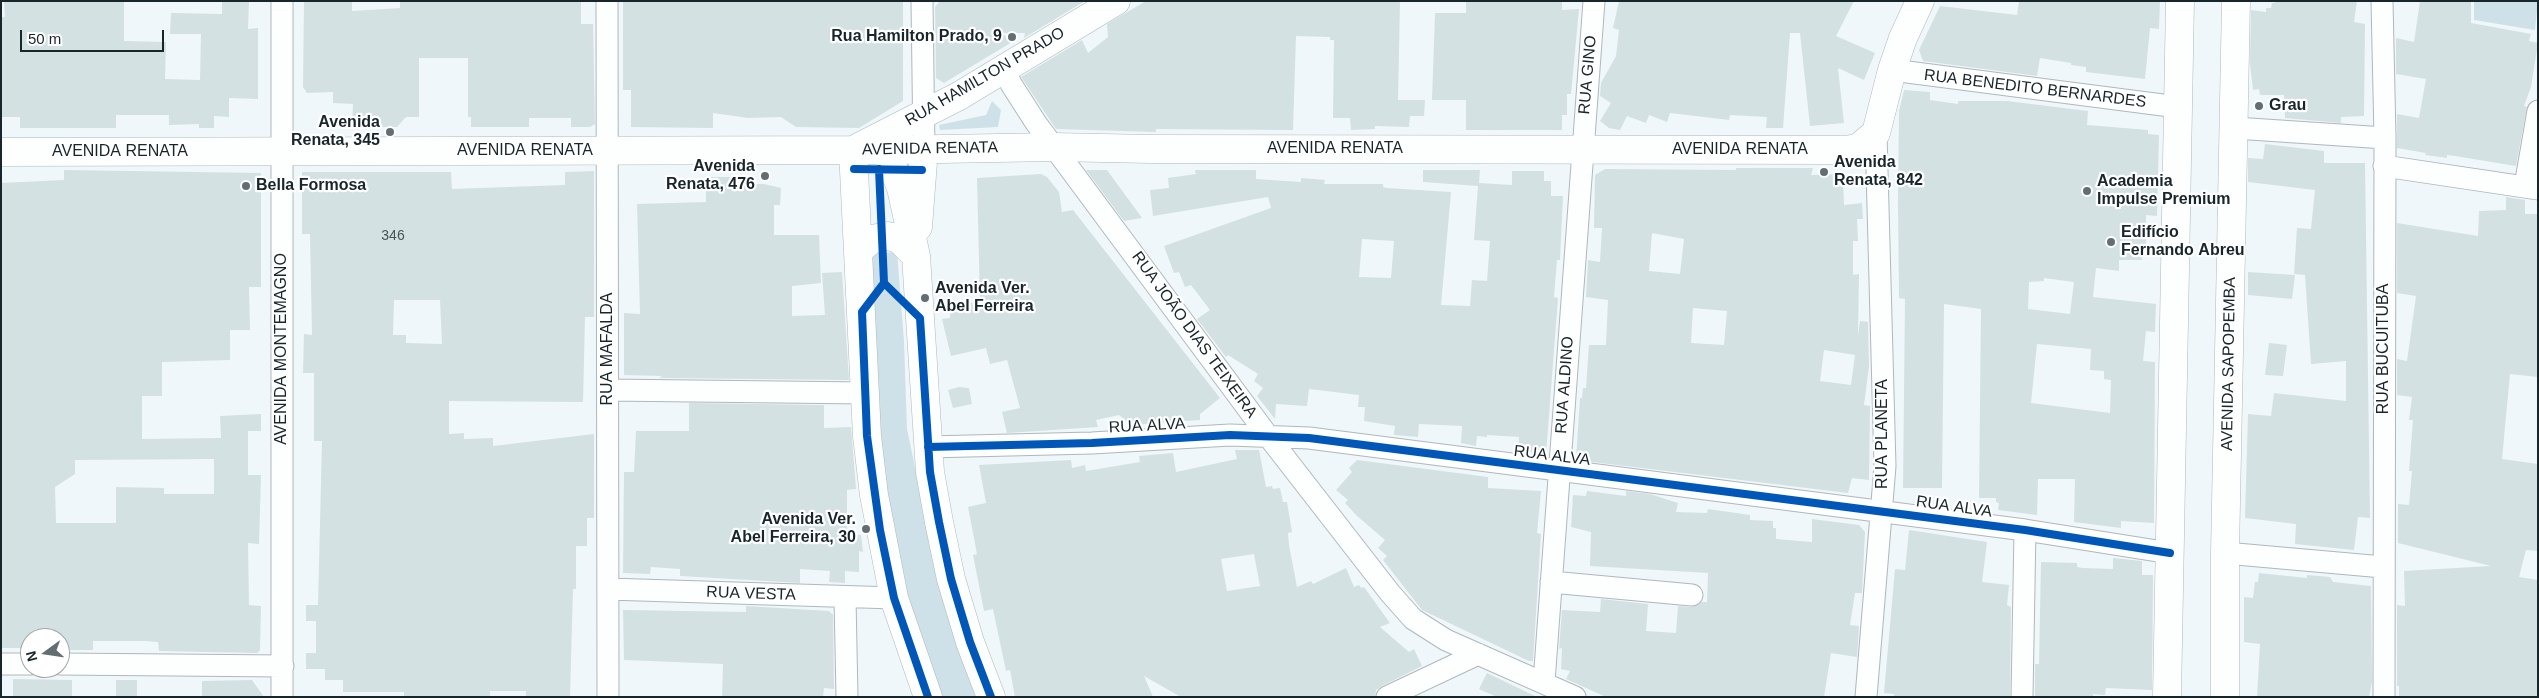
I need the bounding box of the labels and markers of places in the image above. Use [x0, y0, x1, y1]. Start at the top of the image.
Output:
place label: Rua Hamilton Prado, 9 [831, 27, 1002, 47]
marker: Rua Hamilton Prado, 9 [1006, 31, 1018, 43]
place label: Grau [2269, 96, 2306, 116]
marker: Grau [2253, 100, 2265, 112]
place label: Avenida Renata, 345 [291, 113, 380, 151]
marker: Avenida Renata, 345 [384, 126, 396, 138]
place label: Avenida Renata, 842 [1834, 153, 1923, 191]
place label: Avenida Renata, 476 [666, 157, 755, 195]
marker: Avenida Renata, 842 [1818, 166, 1830, 178]
marker: Avenida Renata, 476 [759, 170, 771, 182]
place label: Academia Impulse Premium [2097, 172, 2230, 210]
place label: Bella Formosa [256, 176, 366, 196]
marker: Bella Formosa [240, 180, 252, 192]
marker: Academia Impulse Premium [2081, 185, 2093, 197]
place label: Edifício Fernando Abreu [2121, 223, 2245, 261]
marker: Edifício Fernando Abreu [2105, 236, 2117, 248]
place label: Avenida Ver. Abel Ferreira [935, 279, 1034, 317]
marker: Avenida Ver. Abel Ferreira [919, 292, 931, 304]
place label: Avenida Ver. Abel Ferreira, 30 [731, 510, 856, 548]
marker: Avenida Ver. Abel Ferreira, 30 [860, 523, 872, 535]

